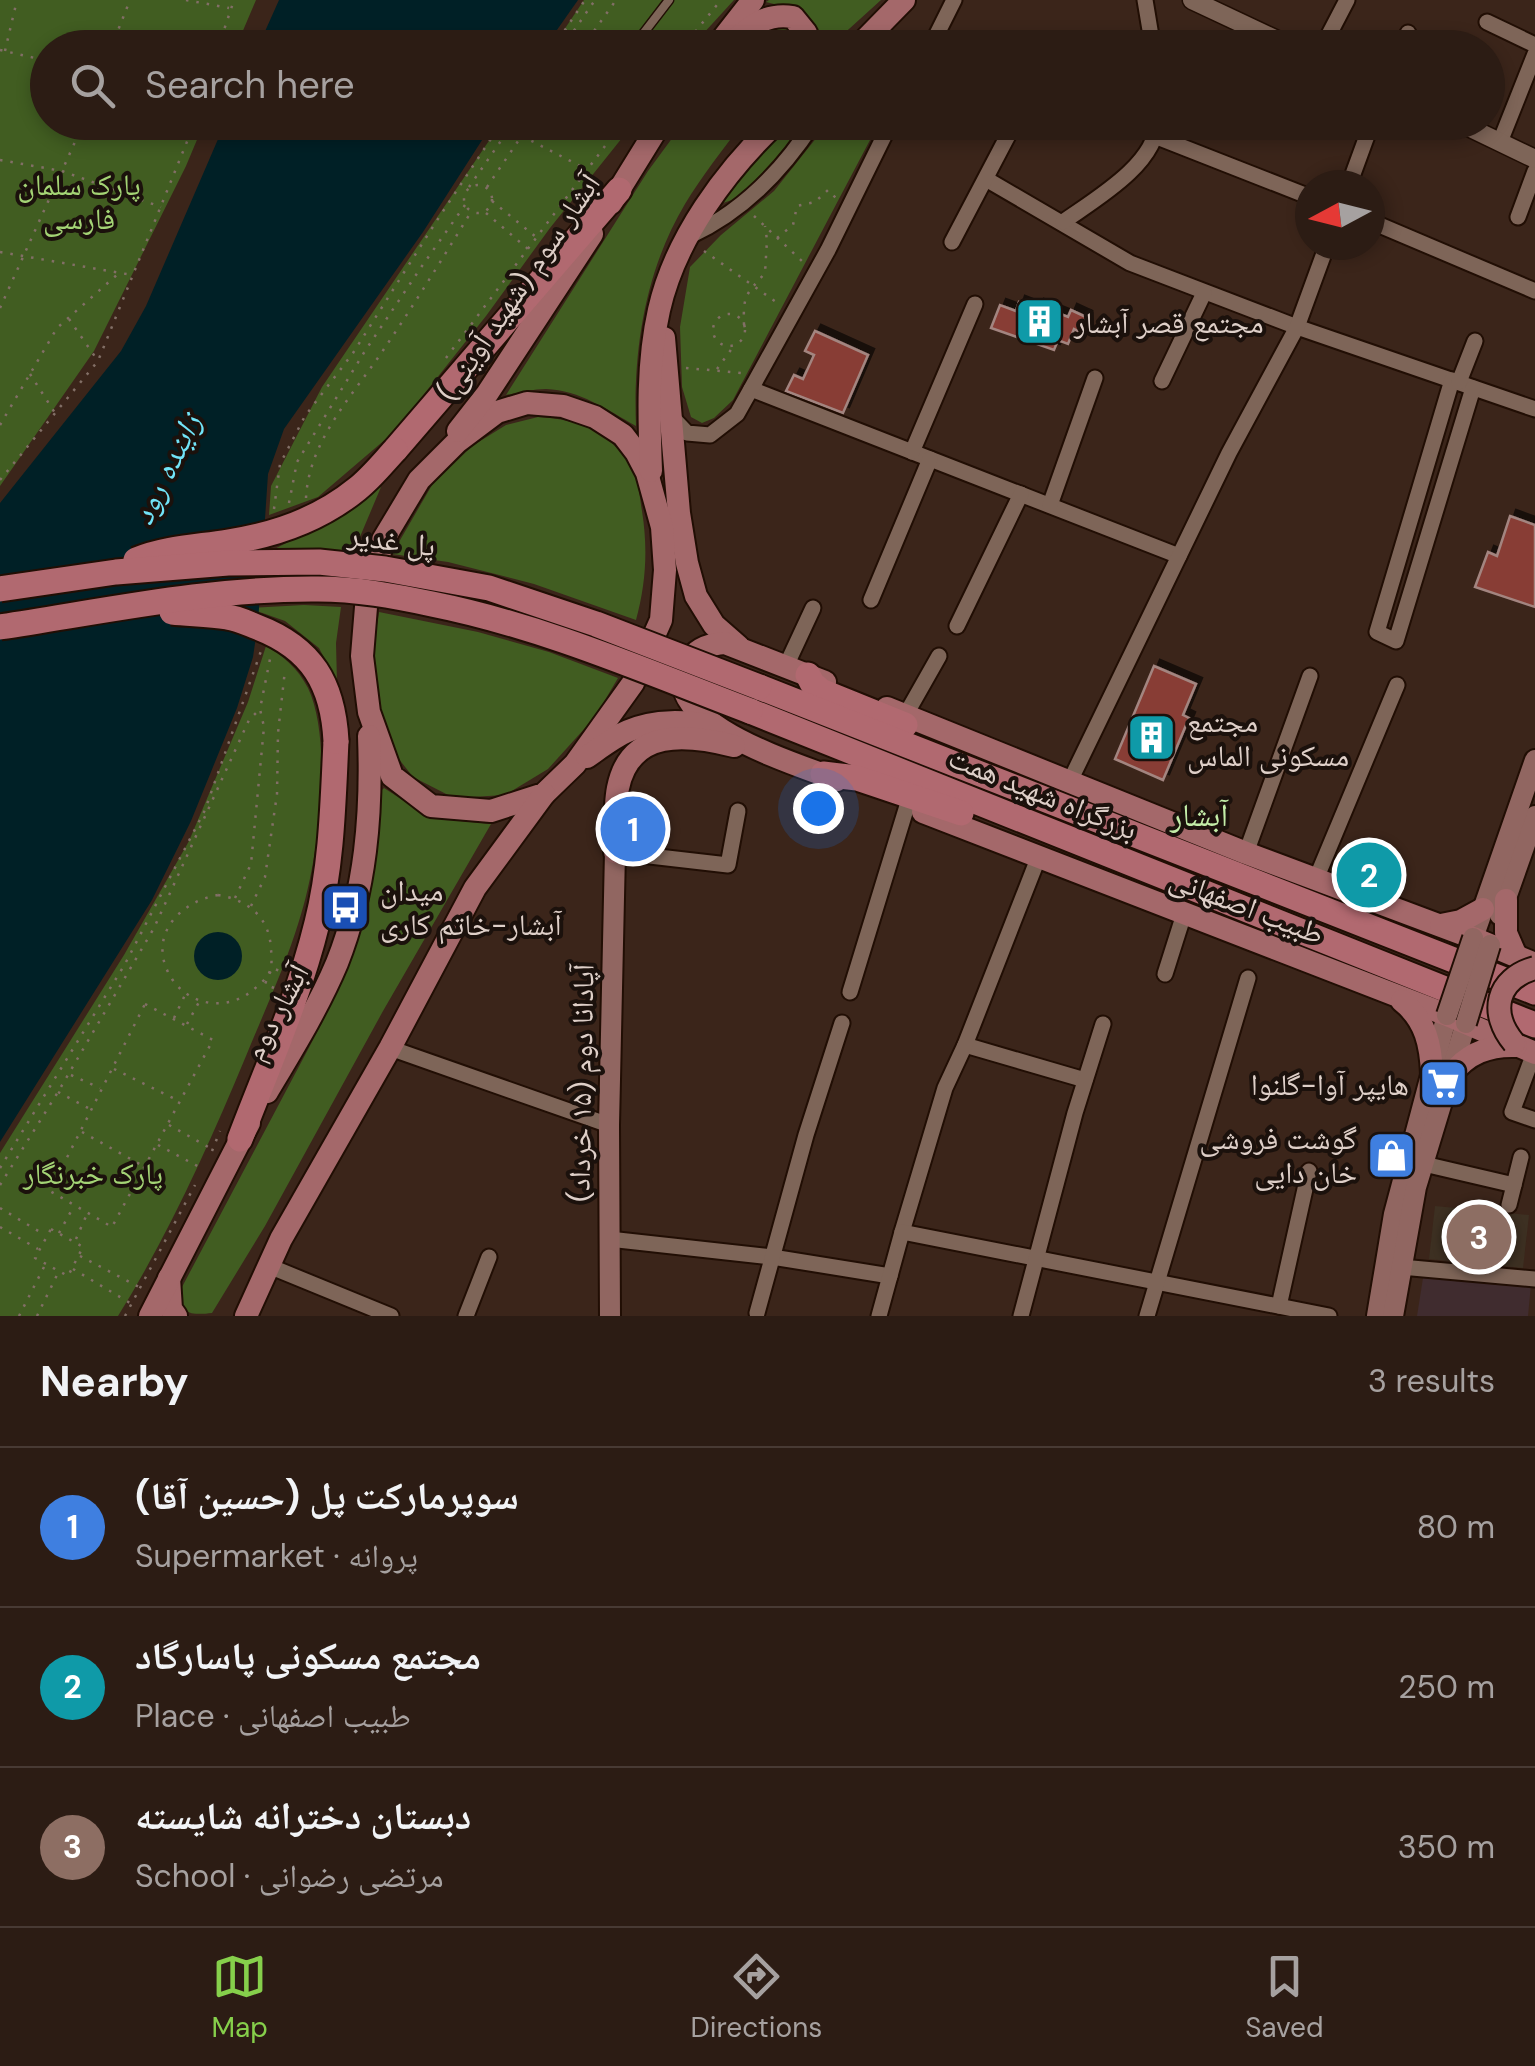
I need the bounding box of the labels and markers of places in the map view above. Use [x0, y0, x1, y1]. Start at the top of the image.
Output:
building icon: مجتمع قصر آبشار [1013, 296, 1065, 348]
place label: مجتمع قصر آبشار [1073, 303, 1264, 342]
place label: مجتمع مسکونی الماس [1187, 702, 1349, 775]
building icon: مجتمع مسکونی الماس [1126, 712, 1178, 764]
pin: 1 [600, 792, 666, 866]
pin: 2 [1336, 838, 1402, 912]
place label: میدان آبشار-خاتم کاری [380, 871, 563, 945]
bus stop icon: میدان آبشار-خاتم کاری [319, 881, 371, 933]
supermarket icon: هایپر آوا-گلنوا [1418, 1058, 1470, 1110]
place label: هایپر آوا-گلنوا [1251, 1065, 1409, 1104]
place label: گوشت فروشی خان دایی [1199, 1119, 1357, 1192]
shop icon: گوشت فروشی خان دایی [1366, 1129, 1418, 1181]
pin: 3 [1446, 1200, 1512, 1274]

